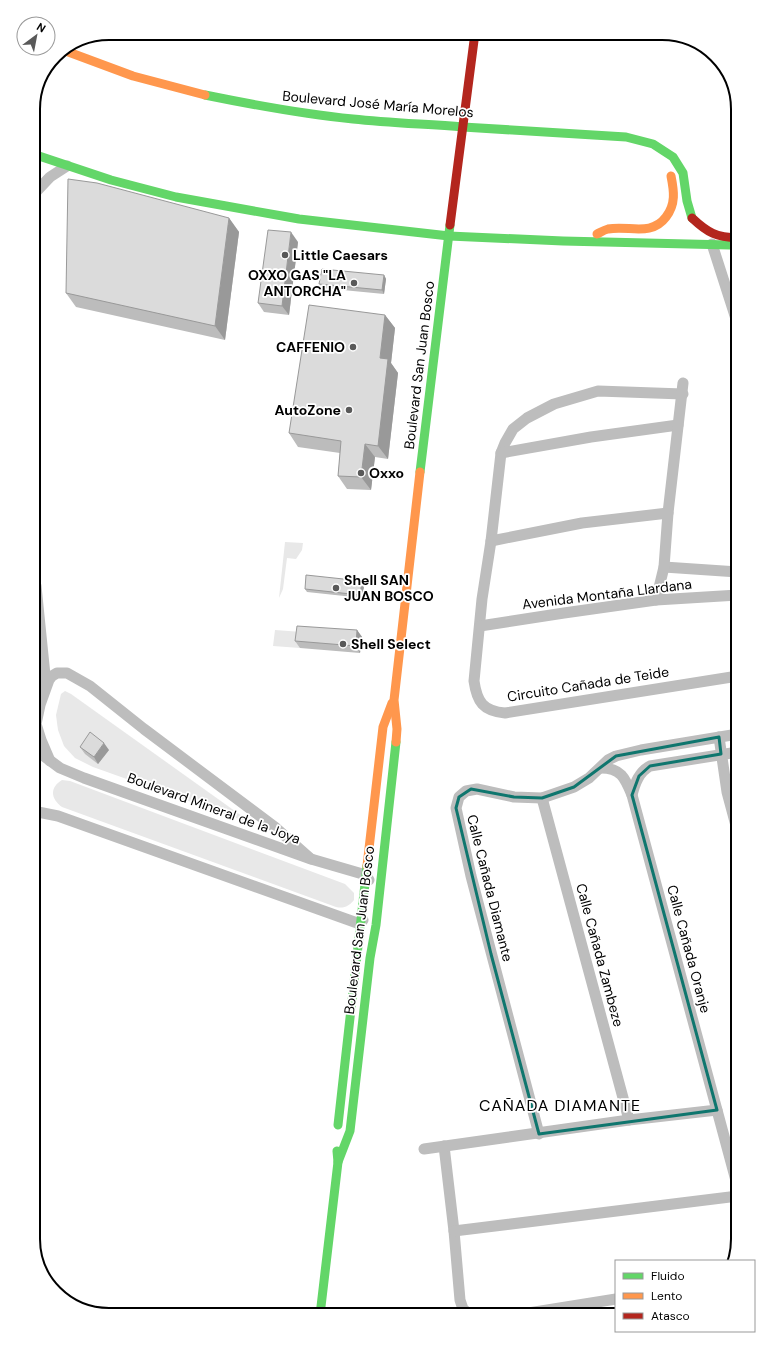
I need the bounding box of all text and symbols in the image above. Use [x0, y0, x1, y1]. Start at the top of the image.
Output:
north arrow [16, 16, 56, 56]
text: N [34, 19, 48, 36]
street label: Boulevard José María Morelos [282, 87, 474, 121]
place label: Little Caesars [293, 246, 388, 264]
marker: Little Caesars [280, 250, 290, 260]
place label: OXXO GAS "LA ANTORCHA" [248, 266, 346, 300]
marker: OXXO GAS "LA ANTORCHA" [349, 278, 359, 288]
street label: Boulevard San Juan Bosco [400, 280, 438, 450]
place label: CAFFENIO [276, 338, 345, 356]
marker: CAFFENIO [348, 342, 358, 352]
place label: AutoZone [274, 401, 341, 419]
marker: AutoZone [344, 405, 354, 415]
place label: Oxxo [369, 464, 404, 482]
marker: Oxxo [356, 468, 366, 478]
place label: Shell SAN JUAN BOSCO [344, 571, 434, 605]
street label: Avenida Montaña Llardana [521, 575, 693, 613]
marker: Shell SAN JUAN BOSCO [331, 583, 341, 593]
place label: Shell Select [351, 635, 431, 653]
marker: Shell Select [338, 639, 348, 649]
street label: Circuito Cañada de Teide [506, 662, 670, 706]
street label: Boulevard Mineral de la Joya [125, 768, 303, 848]
street label: Calle Cañada Diamante [463, 813, 517, 963]
street label: Boulevard San Juan Bosco [340, 845, 378, 1015]
street label: Calle Cañada Zambeze [572, 881, 628, 1029]
street label: Calle Cañada Oranje [663, 883, 715, 1015]
district label: CAÑADA DIAMANTE [479, 1095, 641, 1116]
legend [615, 1260, 755, 1332]
text: Fluido [651, 1268, 685, 1284]
text: Lento [651, 1288, 682, 1304]
text: Atasco [651, 1308, 690, 1324]

